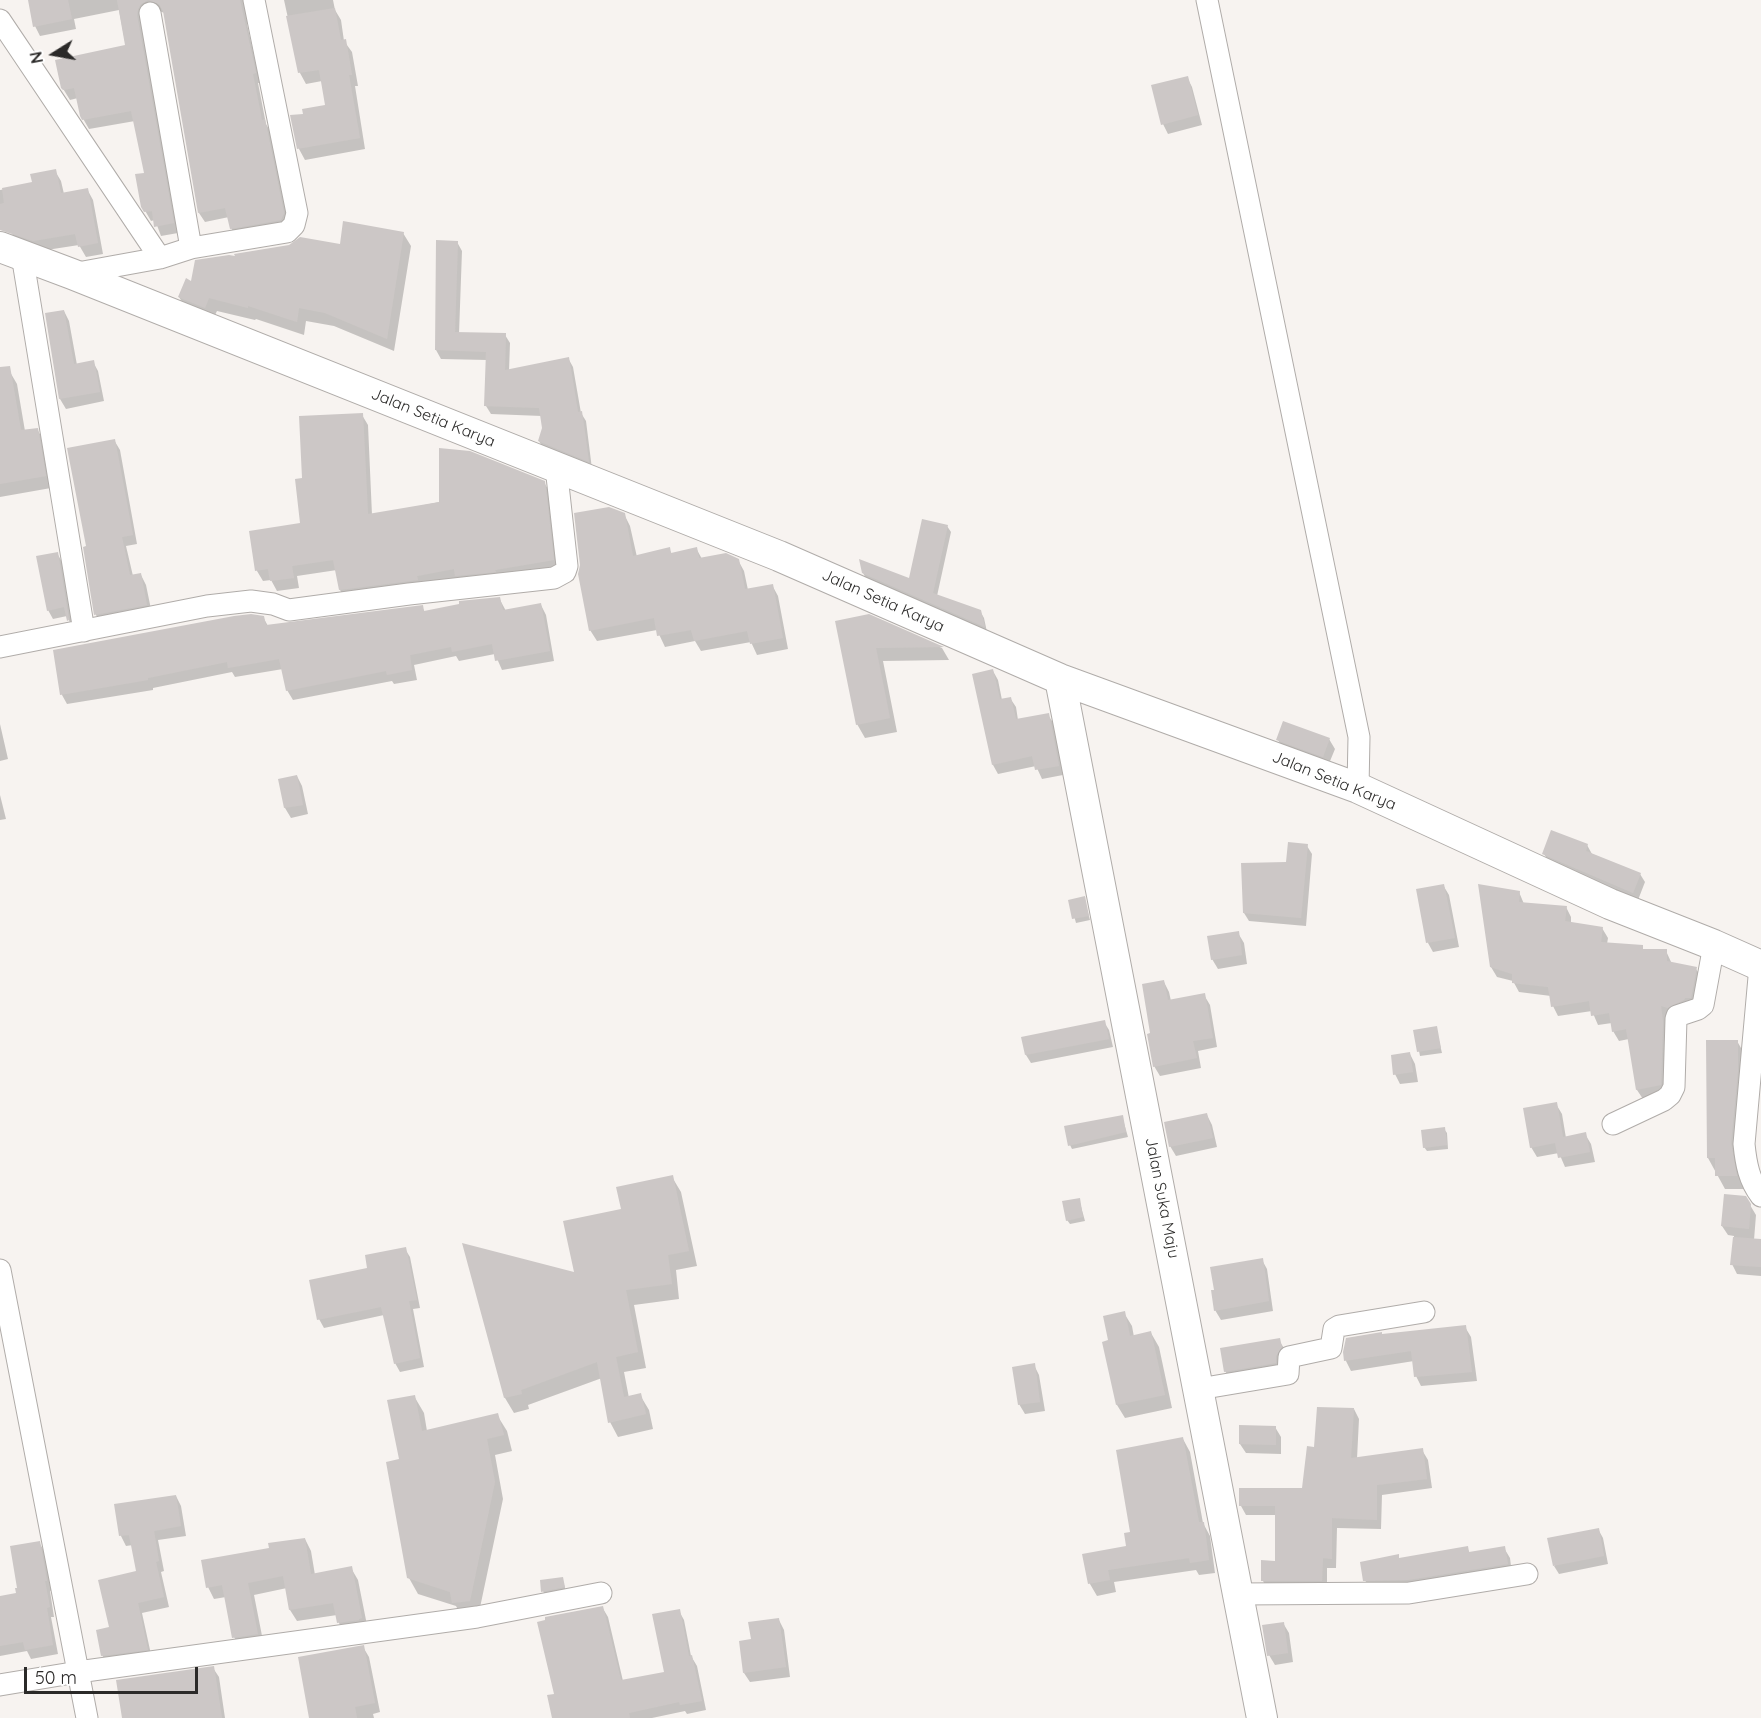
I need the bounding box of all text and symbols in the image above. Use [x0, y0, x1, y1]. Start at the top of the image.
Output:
north arrow [24, 24, 84, 84]
text: N [25, 50, 47, 65]
street label: Jalan Setia Karya [368, 384, 498, 452]
street label: Jalan Setia Karya [819, 565, 947, 637]
street label: Jalan Setia Karya [1269, 747, 1399, 815]
street label: Jalan Suka Maju [1141, 1136, 1183, 1260]
scale bar [27, 1655, 201, 1693]
text: 50 m [35, 1666, 77, 1689]

